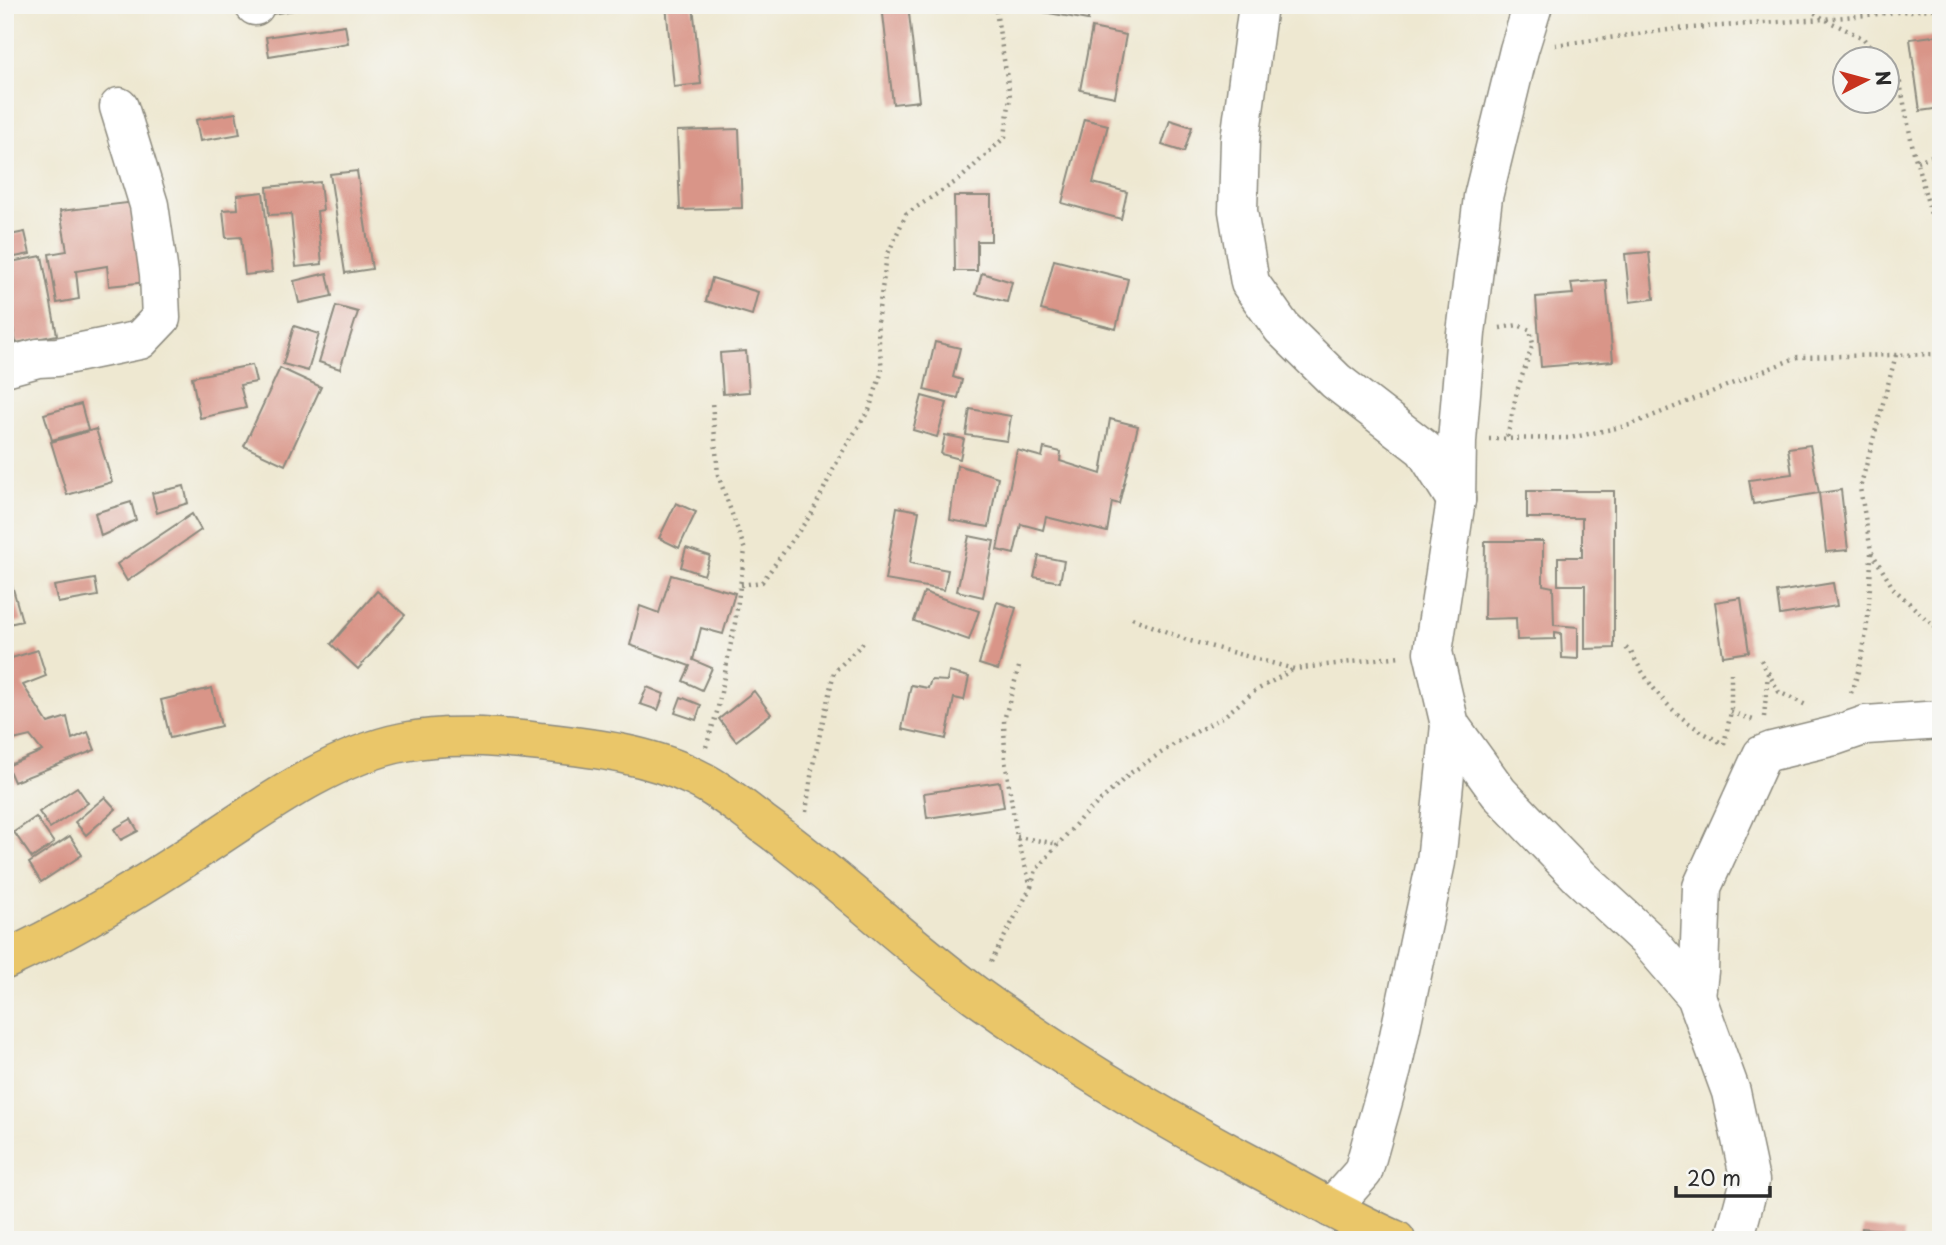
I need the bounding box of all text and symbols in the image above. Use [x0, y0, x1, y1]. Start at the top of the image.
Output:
north arrow [1830, 46, 1900, 116]
text: N [1869, 69, 1899, 87]
scale bar [1676, 1154, 1771, 1198]
text: 20 m [1687, 1161, 1741, 1193]

